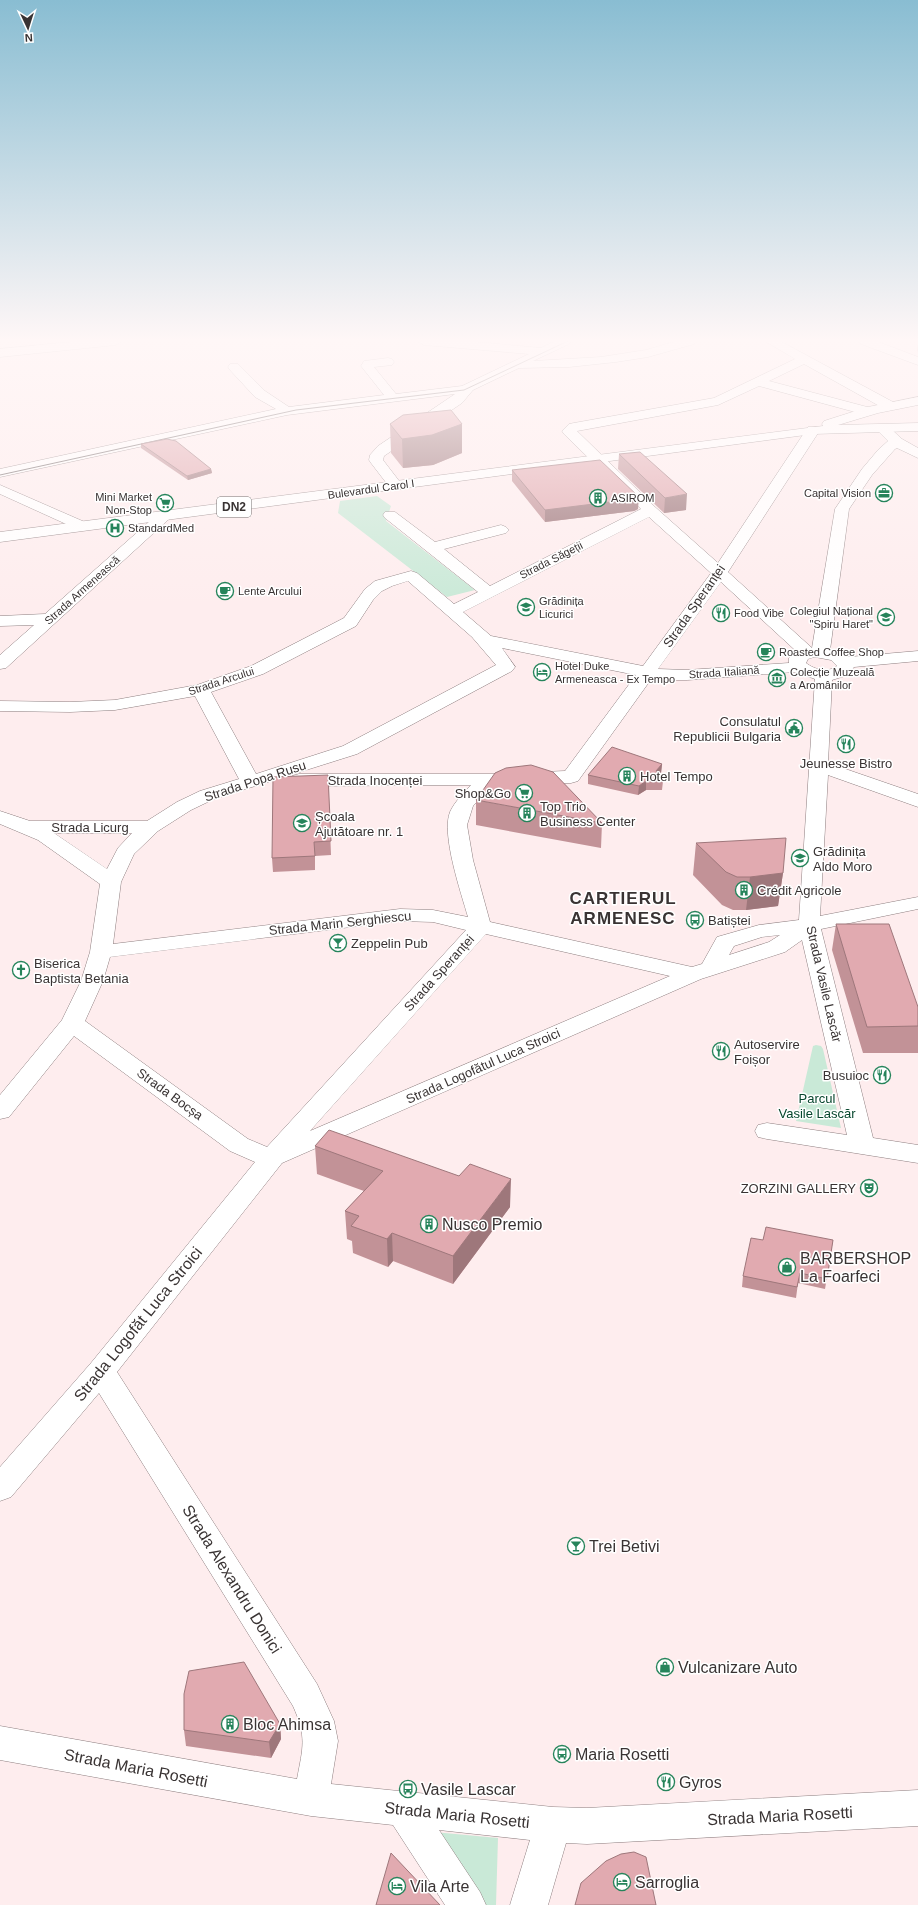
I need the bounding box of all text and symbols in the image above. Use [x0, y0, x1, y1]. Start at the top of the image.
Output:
north arrow [8, 8, 48, 48]
text: N [24, 32, 33, 44]
street label: Bulevardul Carol I [327, 477, 415, 501]
office icon: Capital Vision [874, 483, 894, 503]
place label: Capital Vision [804, 487, 871, 499]
building icon: ASIROM [588, 488, 608, 508]
place label: Mini Market Non-Stop [95, 491, 152, 516]
place label: ASIROM [611, 492, 654, 504]
supermarket icon: Mini Market Non-Stop [155, 493, 175, 513]
road number: DN2 [217, 497, 251, 517]
hospital icon: StandardMed [105, 518, 125, 538]
place label: StandardMed [128, 522, 194, 534]
street label: Strada Săgeții [517, 539, 585, 581]
street label: Strada Armenească [42, 553, 123, 627]
street label: Strada Speranței [660, 562, 728, 650]
cafe icon: Lente Arcului [215, 581, 235, 601]
place label: Lente Arcului [238, 585, 302, 597]
place label: Grădinița Licurici [539, 595, 585, 620]
school or university icon: Grădinița Licurici [516, 597, 536, 617]
restaurant icon: Food Vibe [711, 603, 731, 623]
place label: Colegiul Național "Spiru Haret" [790, 605, 873, 630]
place label: Food Vibe [734, 607, 784, 619]
school or university icon: Colegiul Național "Spiru Haret" [876, 607, 896, 627]
cafe icon: Roasted Coffee Shop [756, 642, 776, 662]
place label: Roasted Coffee Shop [779, 646, 884, 658]
place label: Hotel Duke Armeneasca - Ex Tempo [555, 660, 675, 685]
hotel icon: Hotel Duke Armeneasca - Ex Tempo [532, 662, 552, 682]
street label: Strada Italiană [688, 663, 761, 680]
street label: Strada Arcului [187, 665, 255, 697]
place label: Colecție Muzeală a Aromânilor [790, 666, 875, 691]
museum icon: Colecție Muzeală a Aromânilor [767, 668, 787, 688]
place label: Consulatul Republicii Bulgaria [673, 714, 782, 744]
public building icon: Consulatul Republicii Bulgaria [784, 718, 804, 738]
restaurant icon: Jeunesse Bistro [836, 734, 856, 754]
place label: Jeunesse Bistro [800, 756, 892, 771]
street label: Strada Popa Rusu [202, 757, 308, 805]
building icon: Hotel Tempo [617, 766, 637, 786]
place label: Hotel Tempo [640, 769, 713, 784]
street label: Strada Inocenței [328, 773, 422, 788]
supermarket icon: Shop&Go [514, 783, 534, 803]
place label: Shop&Go [455, 786, 511, 801]
place label: Top Trio Business Center [540, 799, 636, 829]
building icon: Top Trio Business Center [517, 803, 537, 823]
place label: Școala Ajutătoare nr. 1 [315, 809, 403, 839]
school or university icon: Școala Ajutătoare nr. 1 [292, 813, 312, 833]
street label: Strada Licurg [51, 820, 129, 835]
place label: Grădinița Aldo Moro [813, 844, 872, 874]
school or university icon: Grădinița Aldo Moro [790, 848, 810, 868]
building icon: Crédit Agricole [734, 880, 754, 900]
place label: Crédit Agricole [757, 883, 842, 898]
district label: CARTIERUL ARMENESC [569, 889, 677, 928]
street label: Strada Marin Serghiescu [268, 908, 412, 938]
bus stop icon: Batiștei [685, 910, 705, 930]
place label: Batiștei [708, 913, 751, 928]
street label: Strada Vasile Lascăr [803, 924, 845, 1044]
street label: Strada Speranței [401, 932, 477, 1014]
bar icon: Zeppelin Pub [328, 933, 348, 953]
place label: Zeppelin Pub [351, 936, 428, 951]
place label: Biserica Baptista Betania [34, 956, 129, 986]
church icon: Biserica Baptista Betania [11, 960, 31, 980]
street label: Strada Logofătul Luca Stroici [404, 1025, 562, 1107]
place label: Autoservire Foișor [734, 1037, 800, 1067]
restaurant icon: Autoservire Foișor [711, 1041, 731, 1061]
street label: Strada Bocșa [134, 1065, 207, 1123]
restaurant icon: Busuioc [872, 1065, 892, 1085]
place label: Busuioc [823, 1068, 869, 1083]
park label: Parcul Vasile Lascăr [778, 1091, 856, 1121]
theatre icon: ZORZINI GALLERY [859, 1178, 879, 1198]
place label: ZORZINI GALLERY [741, 1181, 856, 1196]
building icon: Nusco Premio [419, 1214, 439, 1234]
place label: Nusco Premio [442, 1216, 543, 1233]
street label: Strada Logofăt Luca Stroici [71, 1244, 205, 1404]
place label: BARBERSHOP La Foarfeci [800, 1250, 911, 1285]
shop icon: BARBERSHOP La Foarfeci [777, 1257, 797, 1277]
street label: Strada Alexandru Donici [179, 1502, 285, 1656]
bar icon: Trei Betivi [566, 1536, 586, 1556]
place label: Trei Betivi [589, 1538, 660, 1555]
shop icon: Vulcanizare Auto [655, 1657, 675, 1677]
place label: Vulcanizare Auto [678, 1659, 798, 1676]
building icon: Bloc Ahimsa [220, 1714, 240, 1734]
place label: Bloc Ahimsa [243, 1716, 331, 1733]
bus stop icon: Maria Rosetti [552, 1744, 572, 1764]
street label: Strada Maria Rosetti [63, 1746, 209, 1790]
place label: Maria Rosetti [575, 1746, 669, 1763]
restaurant icon: Gyros [656, 1772, 676, 1792]
place label: Gyros [679, 1774, 722, 1791]
bus stop icon: Vasile Lascar [398, 1779, 418, 1799]
place label: Vasile Lascar [421, 1781, 517, 1798]
street label: Strada Maria Rosetti [384, 1799, 530, 1831]
street label: Strada Maria Rosetti [707, 1804, 853, 1828]
hotel icon: Sarroglia [612, 1872, 632, 1892]
place label: Sarroglia [635, 1874, 699, 1891]
hotel icon: Vila Arte [387, 1876, 407, 1896]
place label: Vila Arte [410, 1878, 469, 1895]

